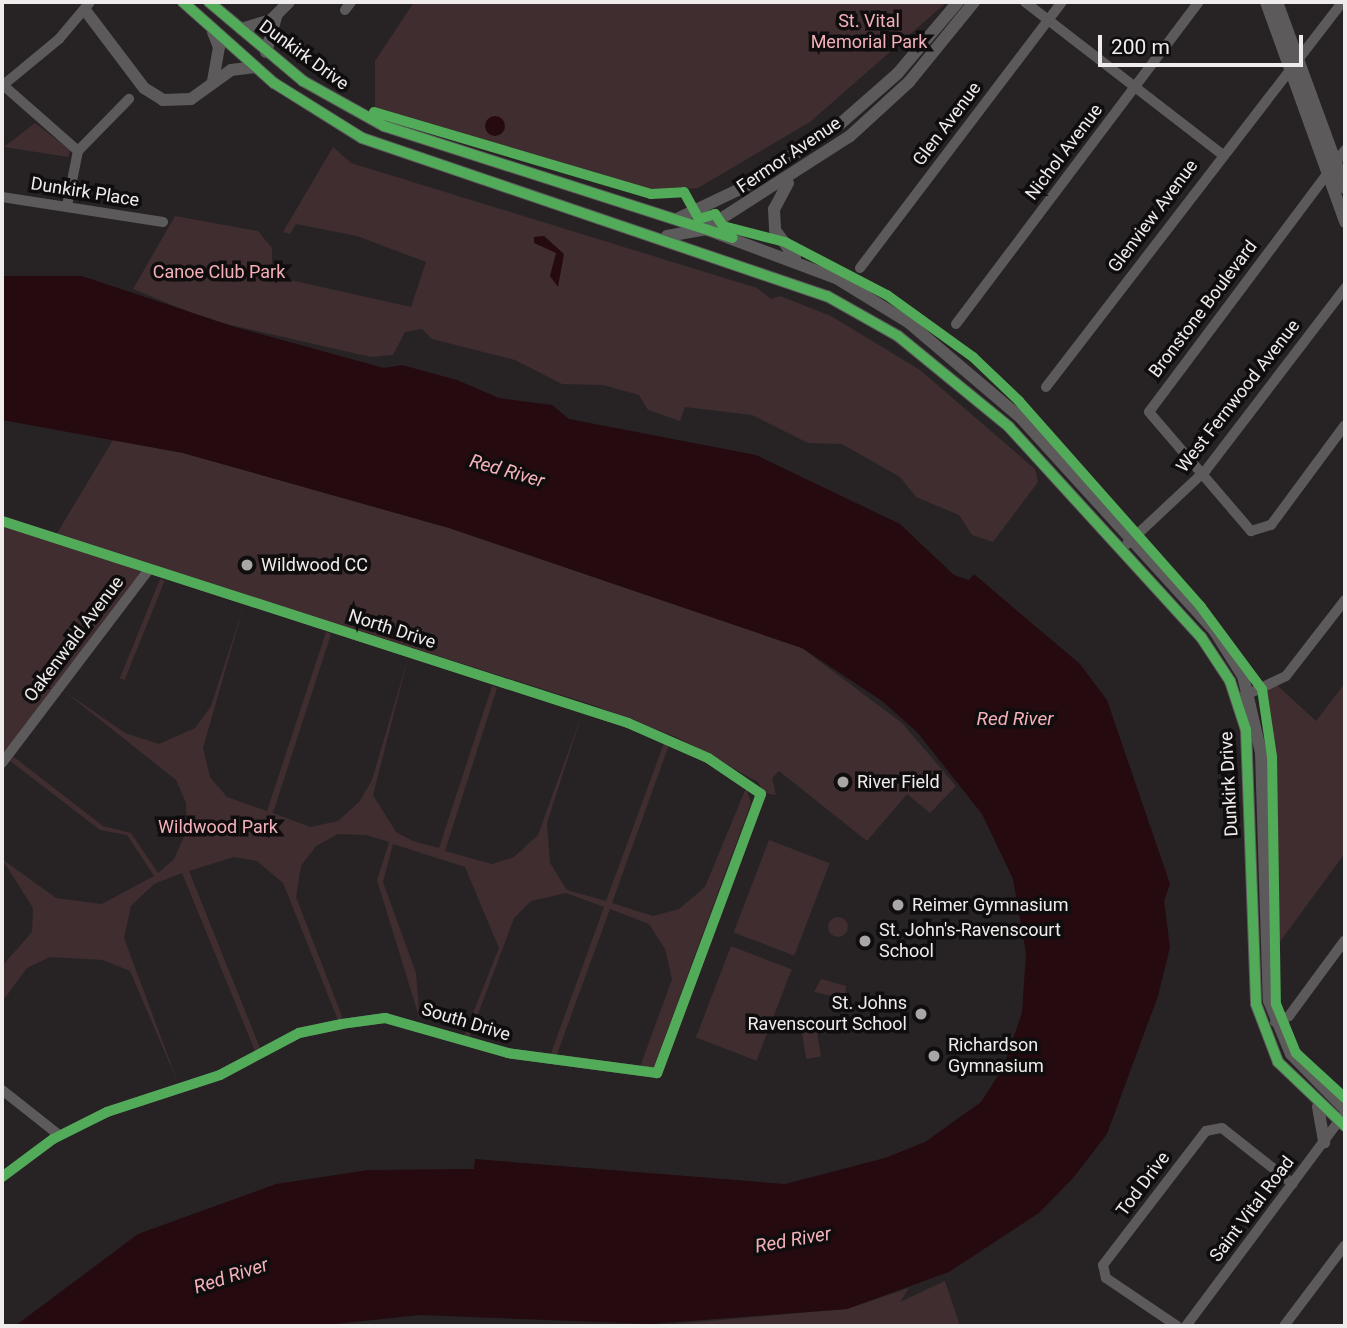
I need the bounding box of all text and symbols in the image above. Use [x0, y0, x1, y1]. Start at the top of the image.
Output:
park label: St. Vital Memorial Park [811, 11, 927, 54]
street label: Dunkirk Drive [255, 15, 353, 95]
scale bar [1102, 21, 1307, 65]
text: 200 m [1111, 35, 1170, 59]
street label: Glen Avenue [908, 78, 986, 170]
street label: Nichol Avenue [1021, 100, 1107, 204]
street label: Fermor Avenue [733, 112, 845, 198]
street label: Glenview Avenue [1104, 155, 1202, 277]
street label: Dunkirk Place [29, 173, 141, 211]
street label: Bronstone Boulevard [1144, 236, 1262, 382]
park label: Canoe Club Park [153, 261, 285, 283]
street label: West Fernwood Avenue [1172, 315, 1304, 477]
water label: Red River [467, 449, 547, 493]
place label: Wildwood CC [261, 554, 368, 576]
marker: Wildwood CC [239, 557, 255, 573]
street label: Oakenwald Avenue [20, 572, 128, 706]
street label: North Drive [346, 605, 438, 653]
water label: Red River [977, 708, 1053, 730]
street label: Dunkirk Drive [1215, 731, 1243, 837]
place label: River Field [857, 771, 940, 793]
marker: River Field [835, 774, 851, 790]
park label: Wildwood Park [158, 816, 278, 838]
place label: Reimer Gymnasium [912, 894, 1069, 916]
marker: Reimer Gymnasium [890, 897, 906, 913]
place label: St. John's-Ravenscourt School [879, 920, 1061, 962]
marker: St. John's-Ravenscourt School [857, 933, 873, 949]
place label: St. Johns Ravenscourt School [747, 993, 907, 1036]
street label: South Drive [419, 998, 513, 1046]
marker: St. Johns Ravenscourt School [913, 1006, 929, 1022]
place label: Richardson Gymnasium [948, 1035, 1044, 1078]
marker: Richardson Gymnasium [926, 1048, 942, 1064]
street label: Tod Drive [1112, 1147, 1174, 1221]
street label: Saint Vital Road [1205, 1152, 1299, 1266]
water label: Red River [753, 1222, 833, 1258]
water label: Red River [191, 1253, 271, 1299]

